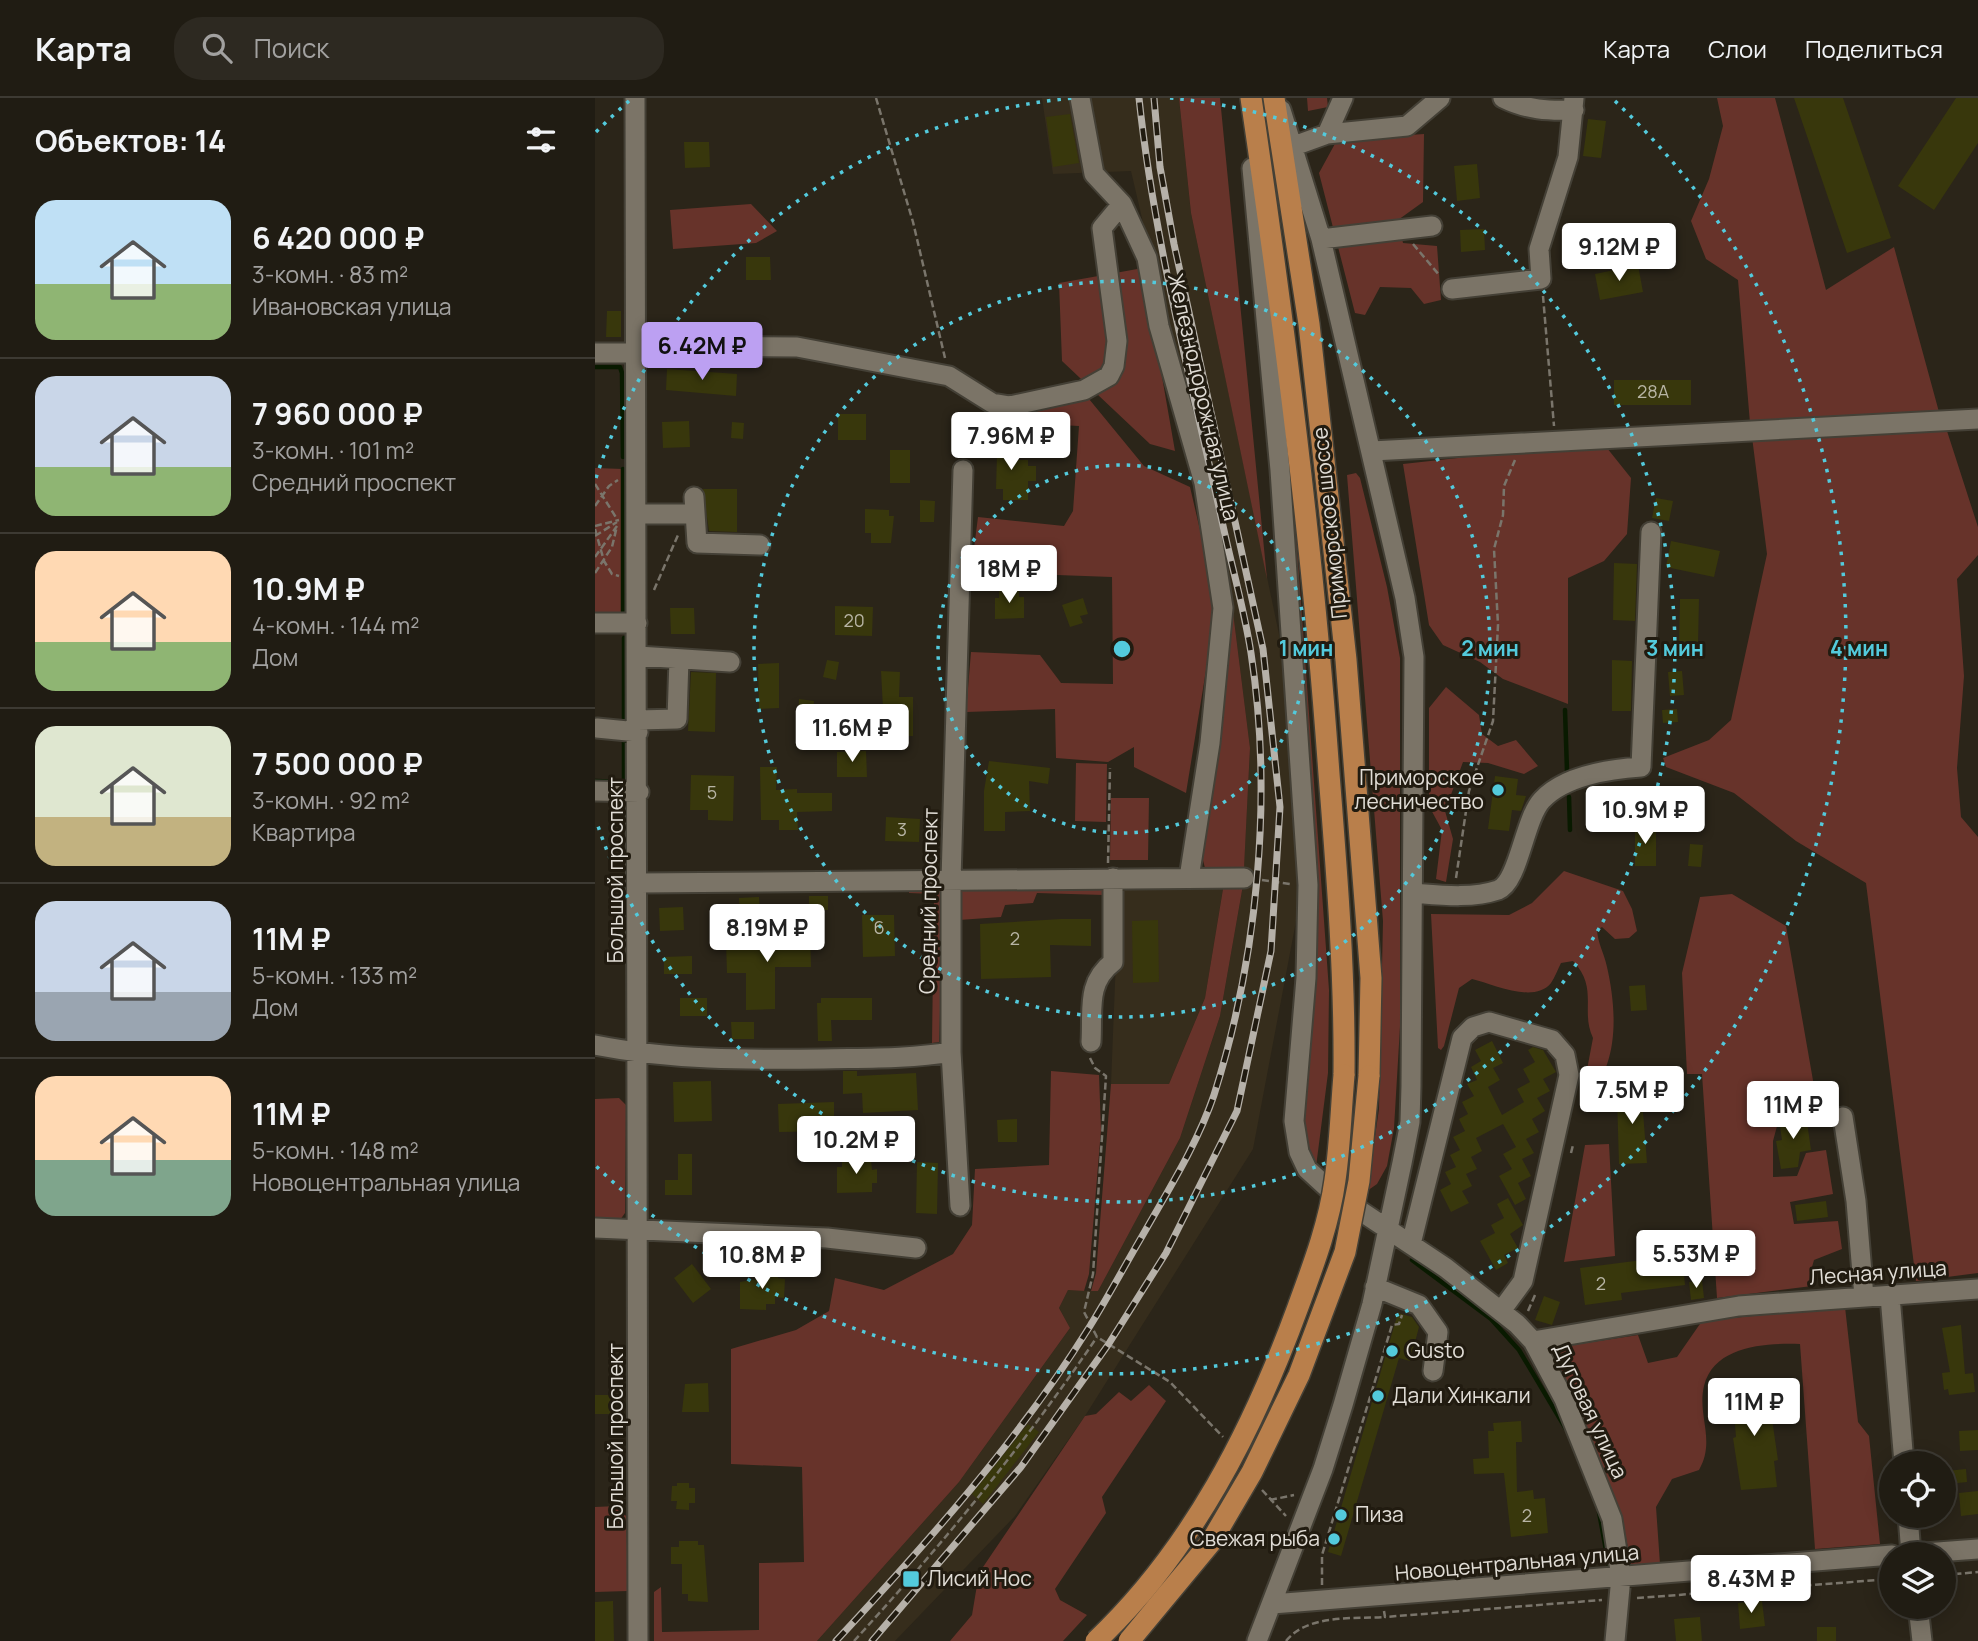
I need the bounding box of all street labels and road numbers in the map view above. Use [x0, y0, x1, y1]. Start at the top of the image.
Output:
street label: Железнодорожная улица [1162, 270, 1246, 523]
street label: Приморское шоссе [1305, 426, 1353, 620]
street label: Большой проспект [601, 776, 629, 963]
street label: Средний проспект [912, 807, 944, 994]
street label: Лесная улица [1808, 1253, 1948, 1291]
street label: Дуговая улица [1547, 1338, 1635, 1483]
street label: Большой проспект [601, 1342, 629, 1529]
street label: Новоцентральная улица [1394, 1537, 1640, 1587]

